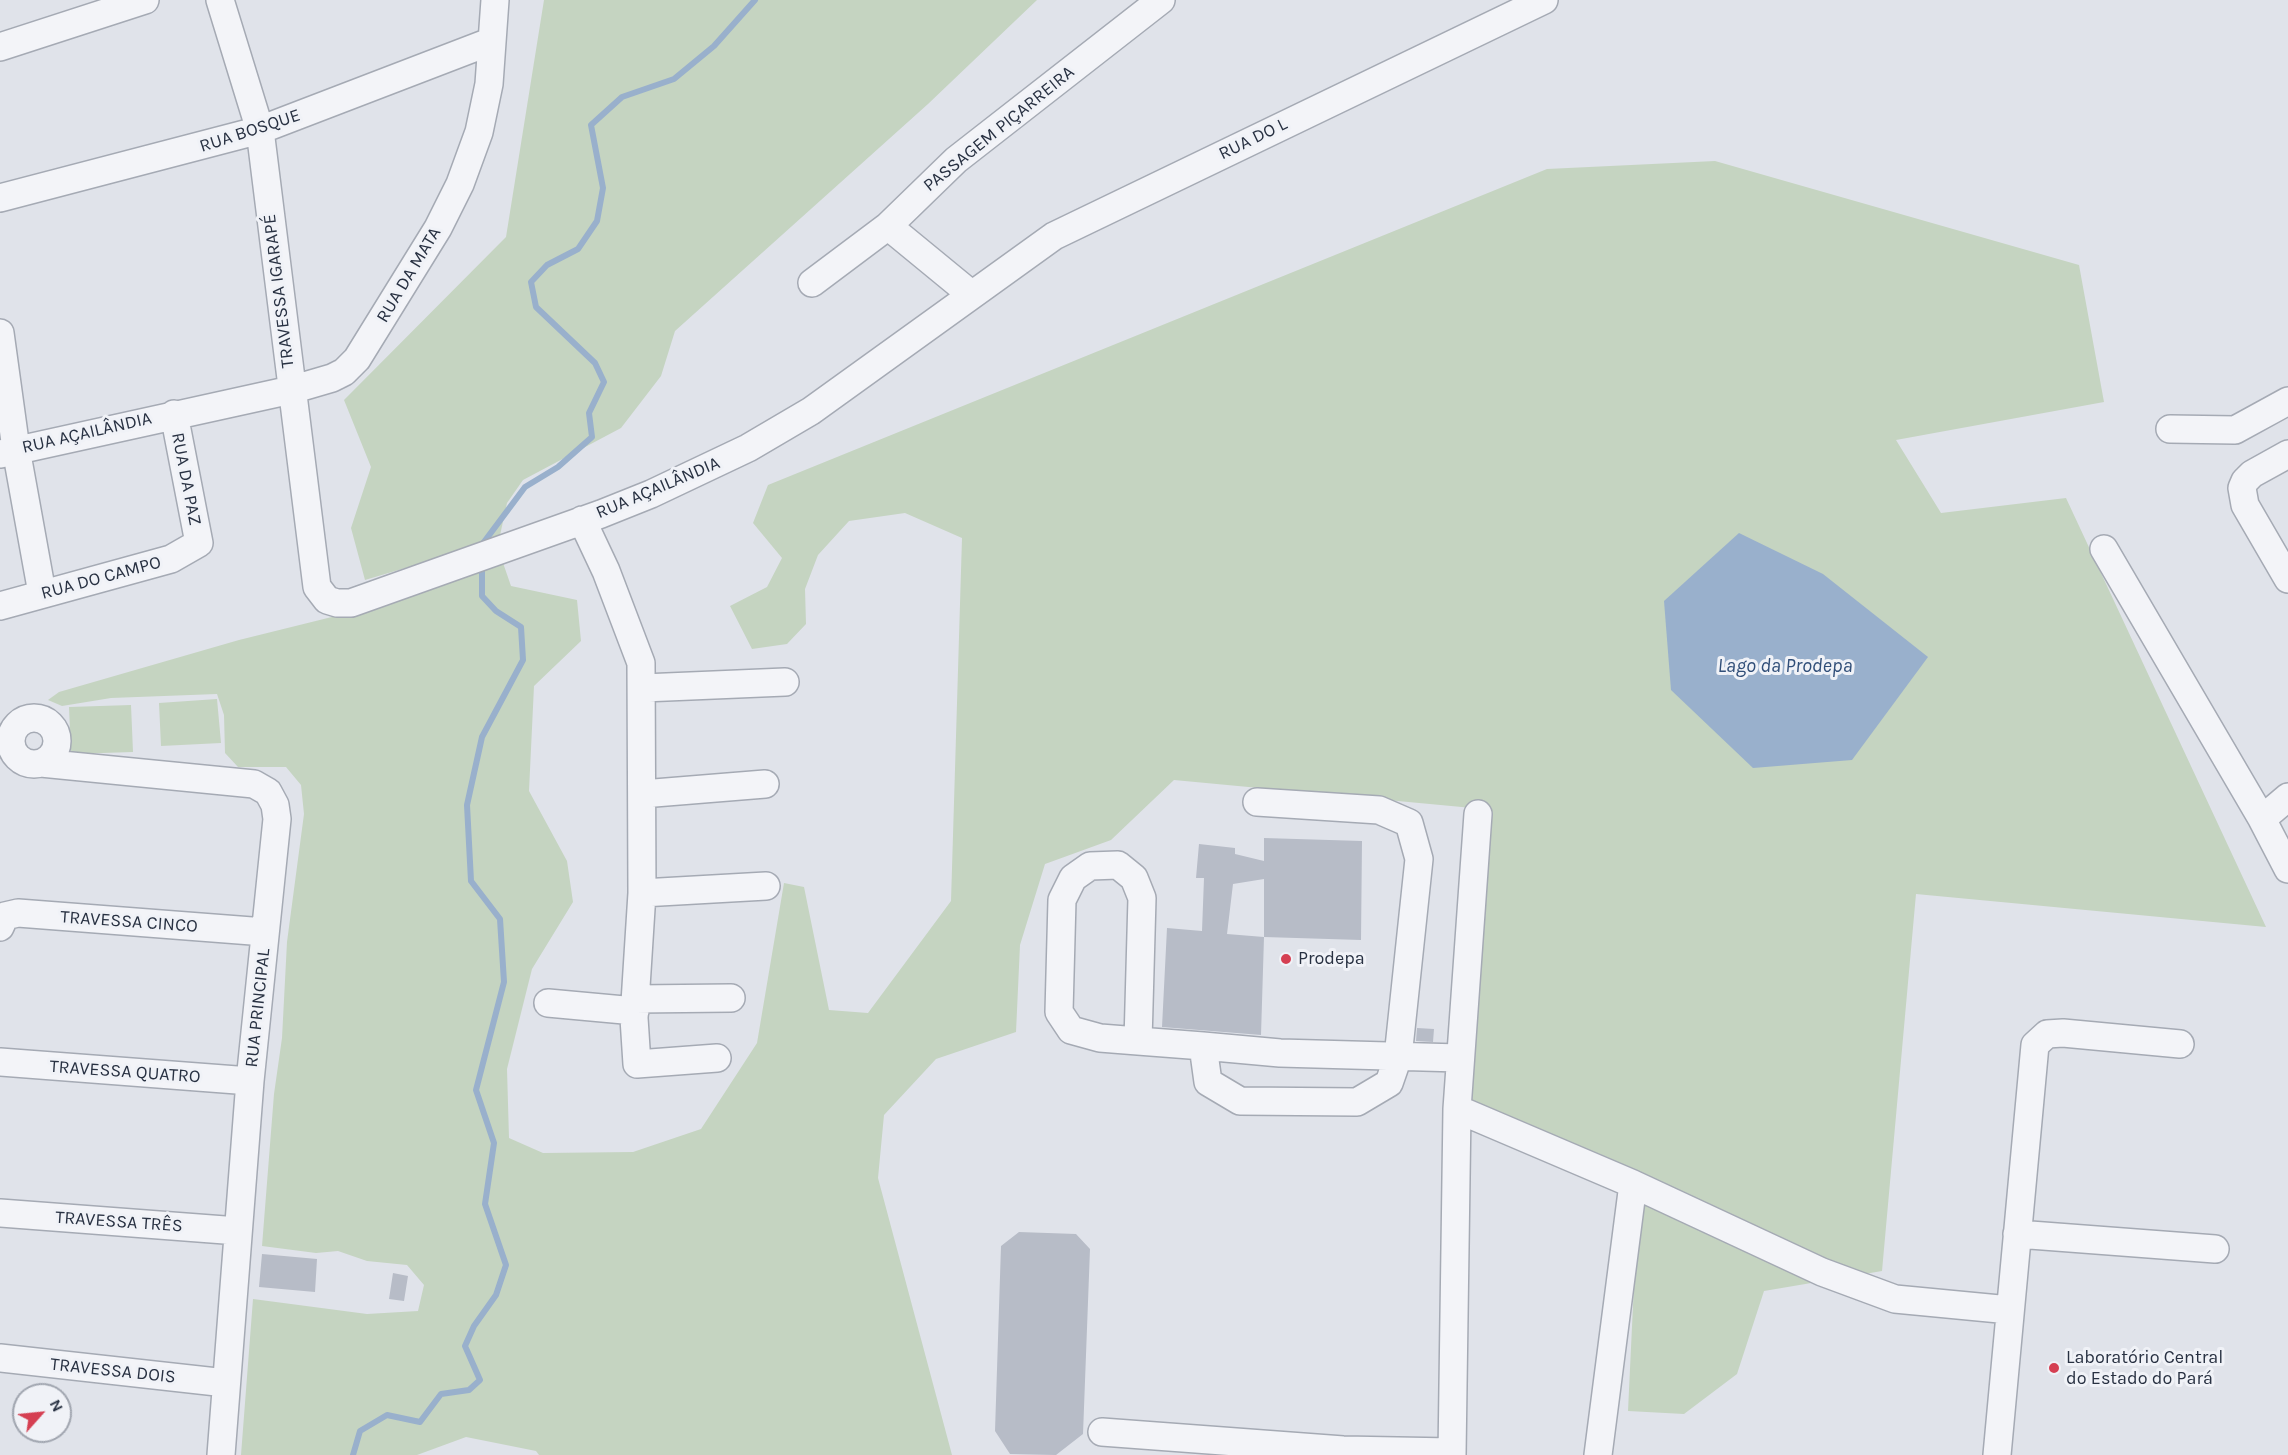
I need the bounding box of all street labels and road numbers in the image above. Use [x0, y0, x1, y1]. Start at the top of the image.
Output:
street label: PASSAGEM PIÇARREIRA [919, 61, 1079, 197]
street label: RUA BOSQUE [197, 105, 303, 157]
street label: RUA DO L [1215, 113, 1291, 165]
street label: TRAVESSA IGARAPÉ [259, 213, 299, 369]
street label: RUA DA MATA [372, 223, 446, 327]
street label: RUA AÇAILÂNDIA [20, 408, 154, 458]
street label: RUA DA PAZ [166, 431, 206, 527]
street label: RUA AÇAILÂNDIA [593, 452, 723, 524]
street label: RUA DO CAMPO [39, 552, 163, 604]
street label: TRAVESSA CINCO [60, 906, 198, 938]
street label: RUA PRINCIPAL [241, 947, 275, 1069]
street label: TRAVESSA QUATRO [49, 1056, 201, 1088]
street label: TRAVESSA TRÊS [55, 1207, 183, 1237]
street label: TRAVESSA DOIS [49, 1354, 177, 1388]

